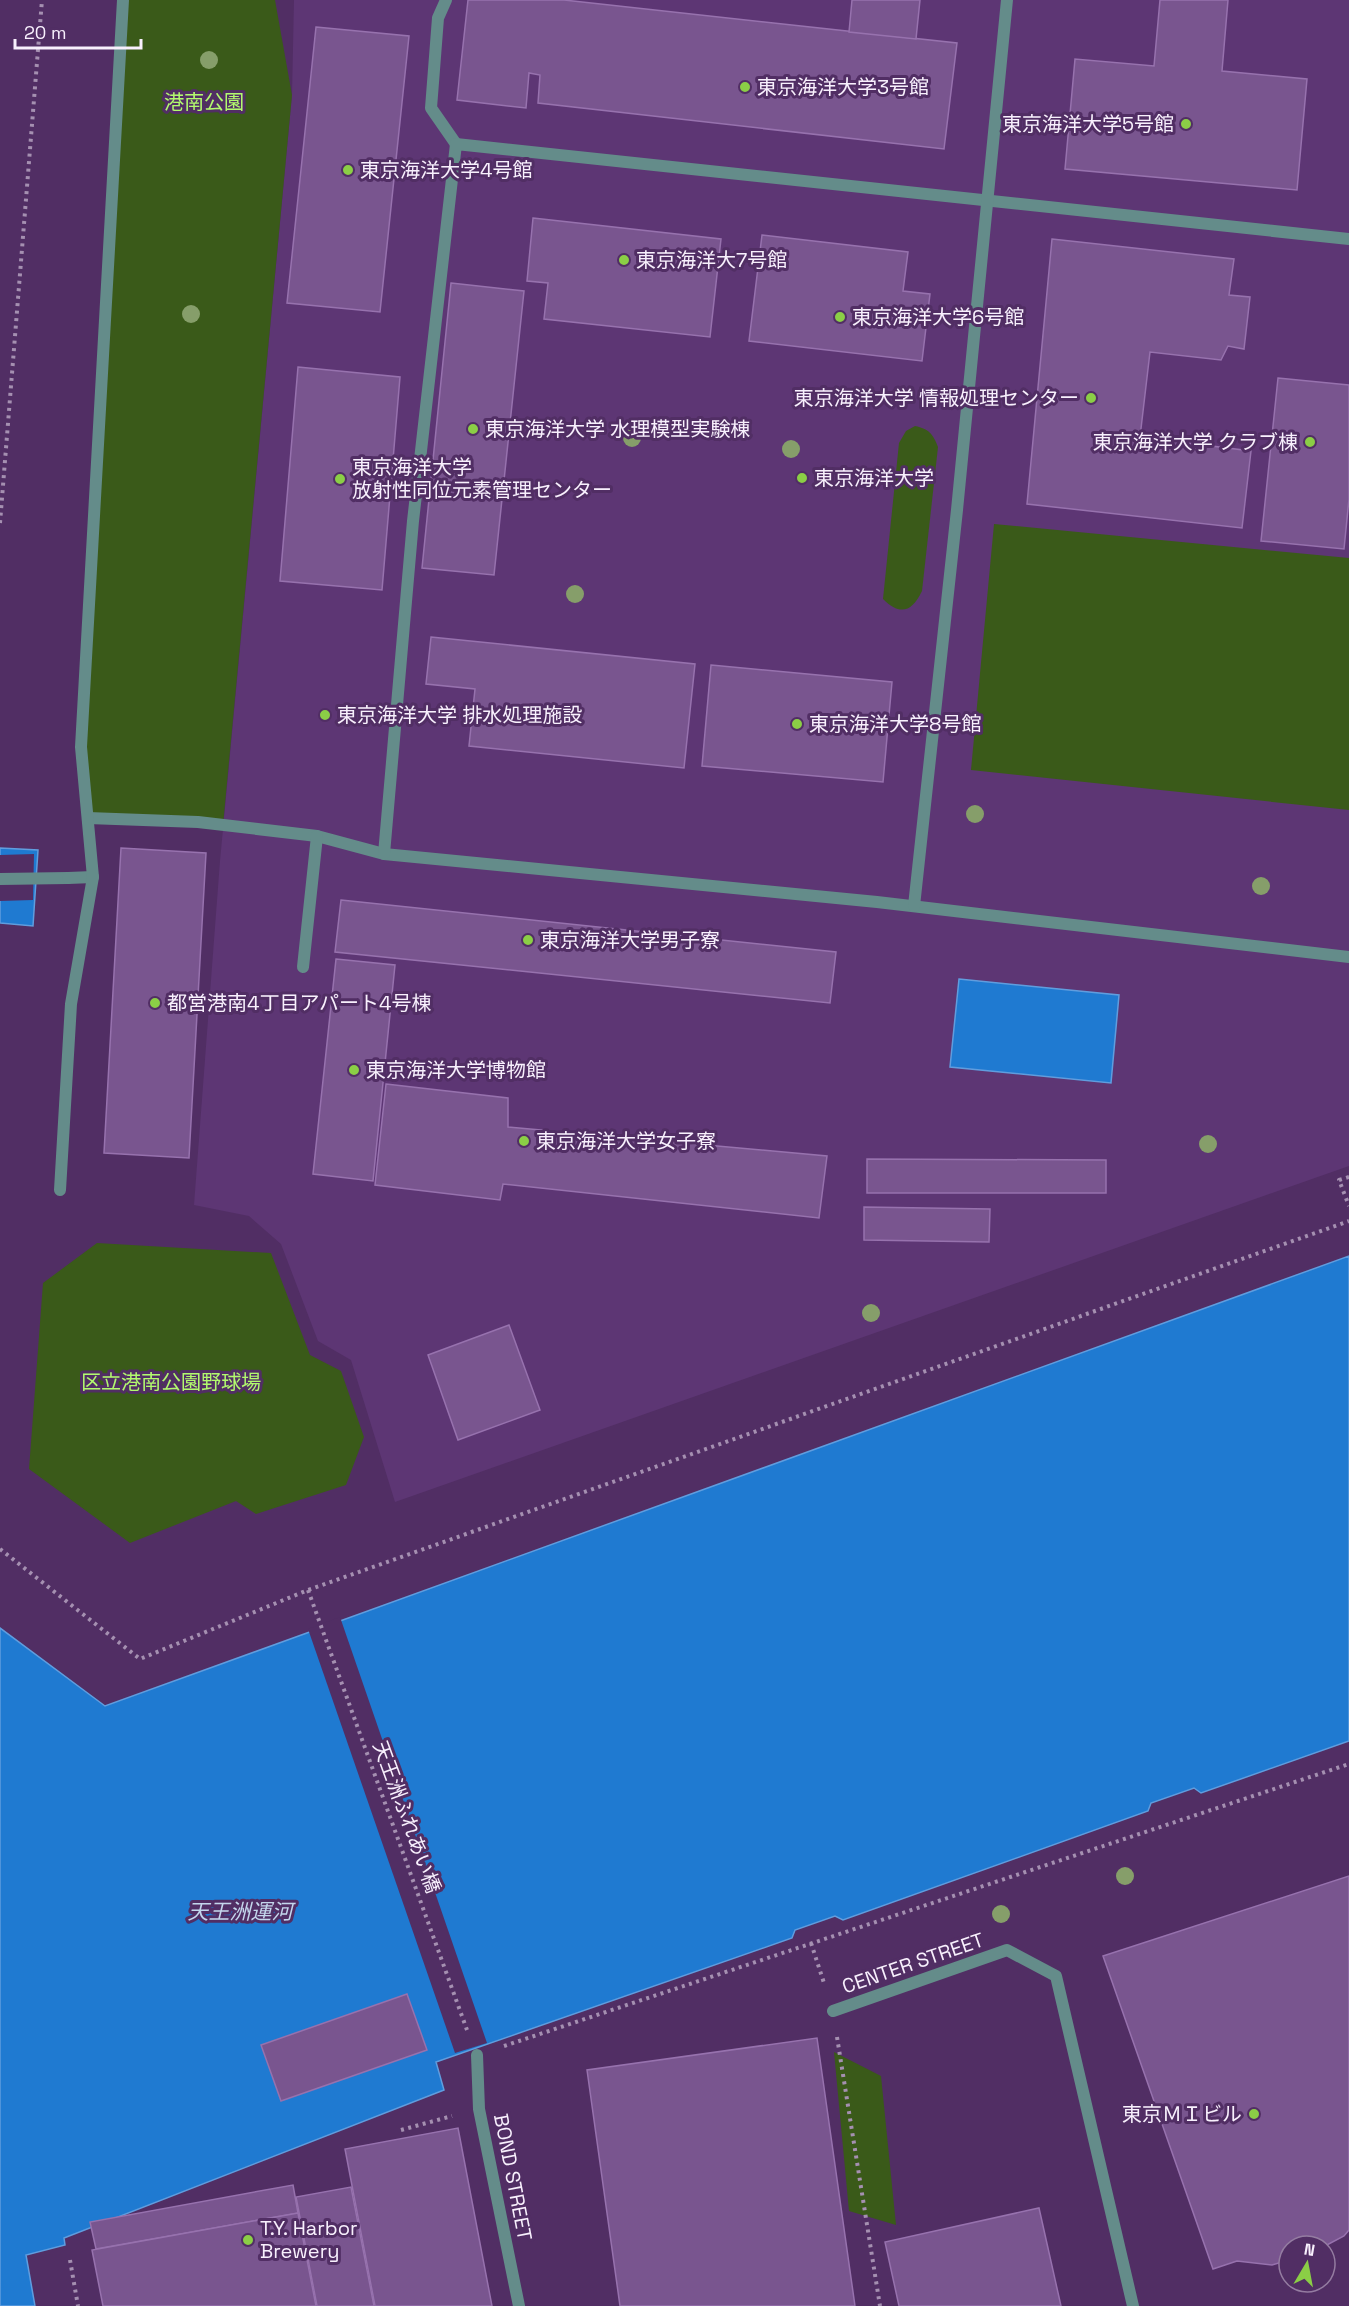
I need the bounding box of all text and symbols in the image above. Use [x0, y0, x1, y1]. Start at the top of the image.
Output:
scale bar [15, 12, 141, 50]
text: 20 m [24, 21, 67, 44]
place label: 東京海洋大学3号館 [757, 74, 929, 100]
marker: 東京海洋大学3号館 [738, 80, 752, 94]
park label: 港南公園 [164, 89, 244, 115]
place label: 東京海洋大学5号館 [1002, 111, 1174, 137]
marker: 東京海洋大学5号館 [1179, 117, 1193, 131]
place label: 東京海洋大学4号館 [360, 157, 533, 183]
marker: 東京海洋大学4号館 [341, 163, 355, 177]
place label: 東京海洋大7号館 [636, 247, 787, 273]
marker: 東京海洋大7号館 [617, 253, 631, 267]
place label: 東京海洋大学6号館 [852, 304, 1024, 330]
marker: 東京海洋大学6号館 [833, 310, 847, 324]
place label: 東京海洋大学 情報処理センター [794, 385, 1079, 411]
marker: 東京海洋大学 情報処理センター [1084, 391, 1098, 405]
place label: 東京海洋大学 水理模型実験棟 [485, 416, 750, 442]
marker: 東京海洋大学 水理模型実験棟 [466, 422, 480, 436]
place label: 東京海洋大学 クラブ棟 [1093, 429, 1298, 455]
marker: 東京海洋大学 クラブ棟 [1303, 435, 1317, 449]
place label: 東京海洋大学 放射性同位元素管理センター [352, 454, 612, 503]
place label: 東京海洋大学 [814, 465, 934, 491]
marker: 東京海洋大学 [795, 471, 809, 485]
marker: 東京海洋大学 放射性同位元素管理センター [333, 472, 347, 486]
place label: 東京海洋大学 排水処理施設 [337, 702, 582, 728]
marker: 東京海洋大学 排水処理施設 [318, 708, 332, 722]
place label: 東京海洋大学8号館 [809, 711, 981, 737]
marker: 東京海洋大学8号館 [790, 717, 804, 731]
place label: 東京海洋大学男子寮 [540, 927, 720, 953]
marker: 東京海洋大学男子寮 [521, 933, 535, 947]
place label: 都営港南4丁目アパート4号棟 [167, 990, 432, 1016]
marker: 都営港南4丁目アパート4号棟 [148, 996, 162, 1010]
place label: 東京海洋大学博物館 [366, 1057, 546, 1083]
marker: 東京海洋大学博物館 [347, 1063, 361, 1077]
place label: 東京海洋大学女子寮 [536, 1128, 716, 1154]
marker: 東京海洋大学女子寮 [517, 1134, 531, 1148]
park label: 区立港南公園野球場 [81, 1369, 261, 1395]
street label: 天王洲ふれあい橋 [367, 1737, 447, 1897]
water label: 天王洲運河 [188, 1898, 296, 1925]
street label: CENTER STREET [839, 1926, 988, 1999]
place label: 東京ＭＩビル [1122, 2101, 1242, 2127]
marker: 東京ＭＩビル [1247, 2107, 1261, 2121]
street label: BOND STREET [488, 2111, 538, 2243]
place label: T.Y. Harbor Brewery [260, 2215, 358, 2264]
marker: T.Y. Harbor Brewery [241, 2233, 255, 2247]
north arrow [1277, 2234, 1337, 2294]
text: N [1302, 2238, 1317, 2261]

